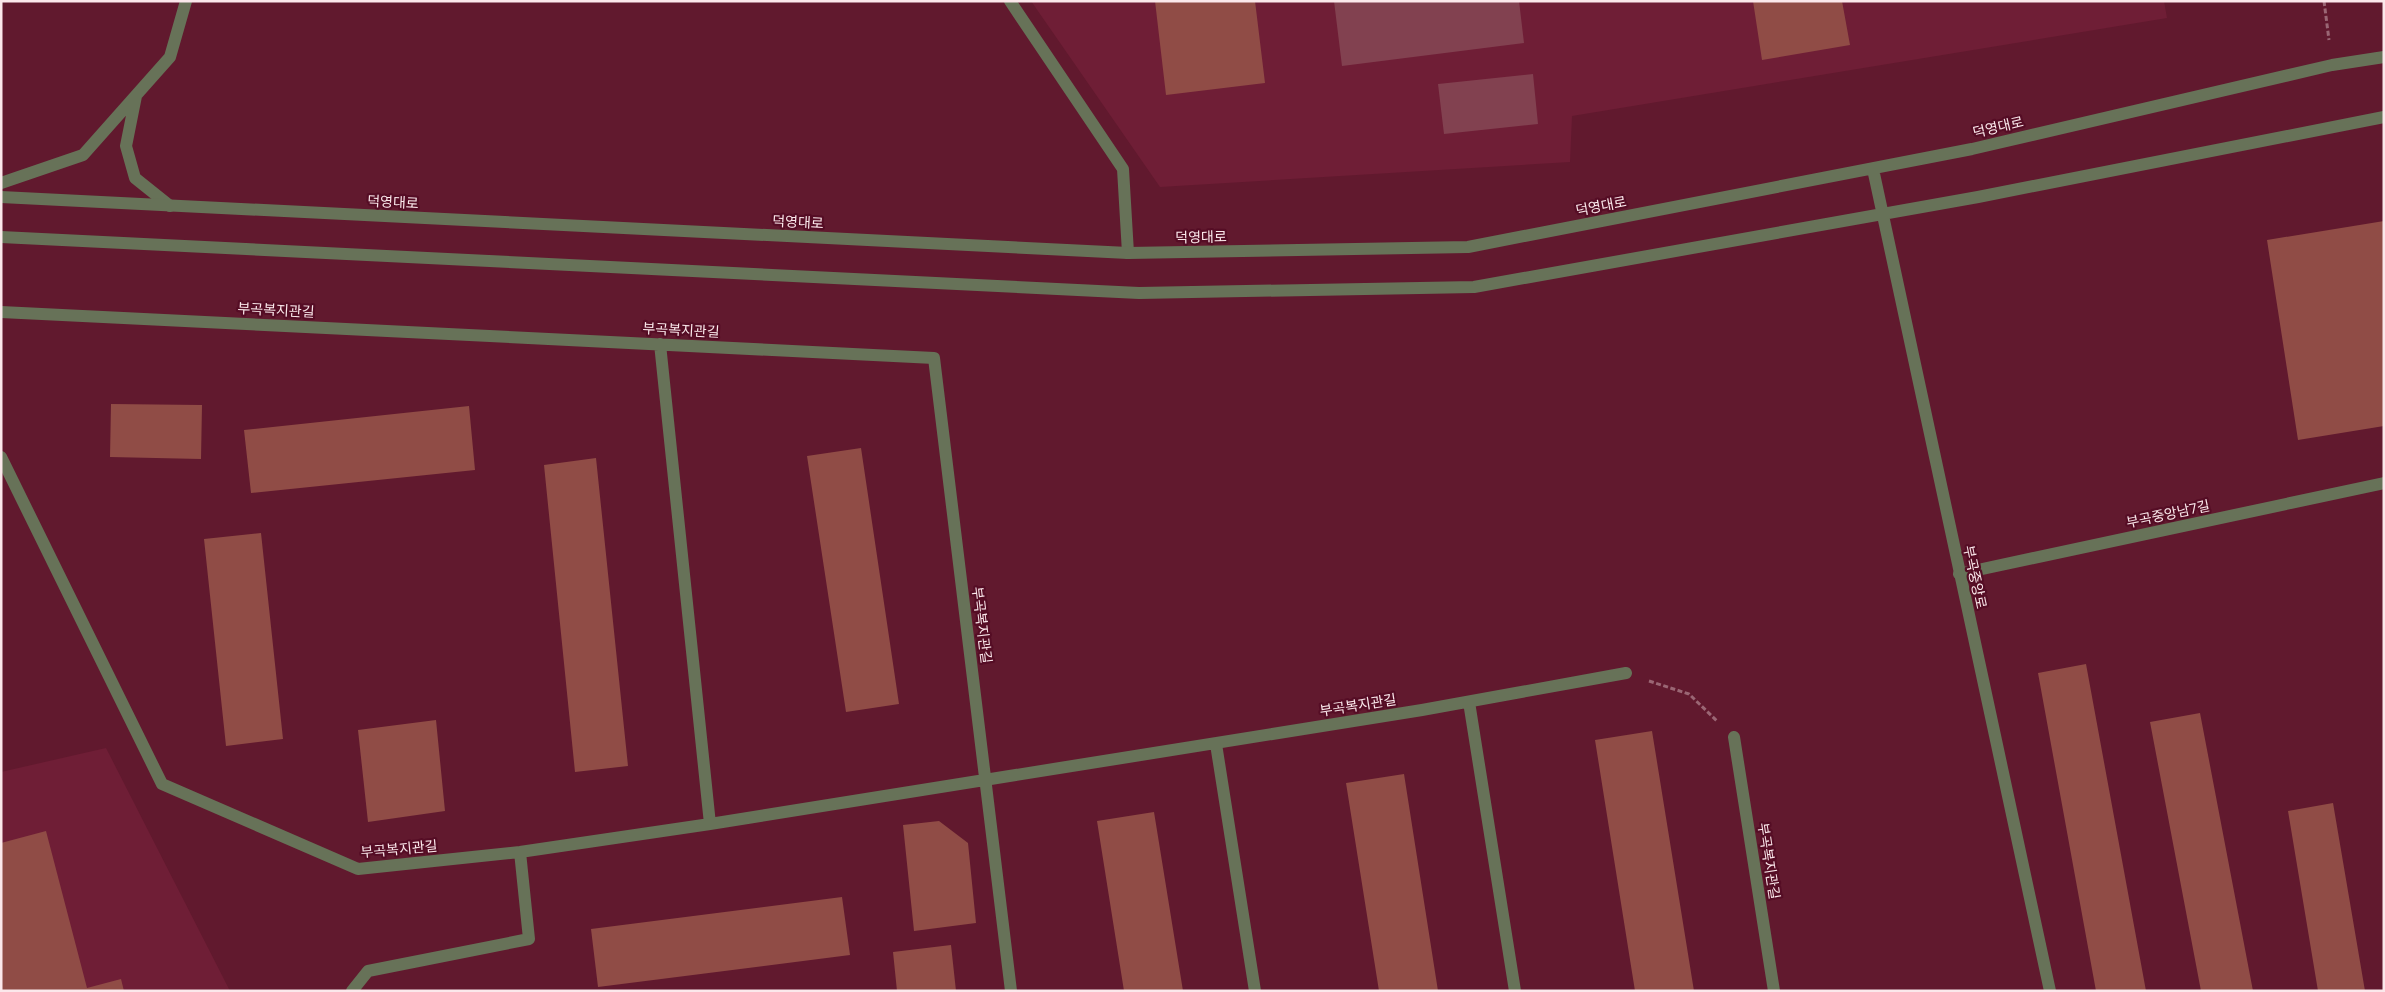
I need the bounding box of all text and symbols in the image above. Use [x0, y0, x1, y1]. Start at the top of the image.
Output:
street label: 덕영대로 [1971, 111, 2025, 143]
street label: 덕영대로 [367, 191, 419, 213]
street label: 덕영대로 [1574, 191, 1628, 221]
street label: 덕영대로 [772, 211, 824, 233]
street label: 덕영대로 [1175, 227, 1227, 247]
street label: 부곡복지관길 [237, 298, 315, 322]
street label: 부곡복지관길 [642, 318, 720, 342]
street label: 부곡중앙남7길 [2124, 495, 2212, 533]
street label: 부곡중앙로 [1959, 543, 1992, 611]
street label: 부곡복지관길 [967, 585, 997, 665]
street label: 부곡복지관길 [1318, 689, 1398, 721]
street label: 부곡복지관길 [1753, 821, 1785, 901]
street label: 부곡복지관길 [360, 836, 438, 862]

